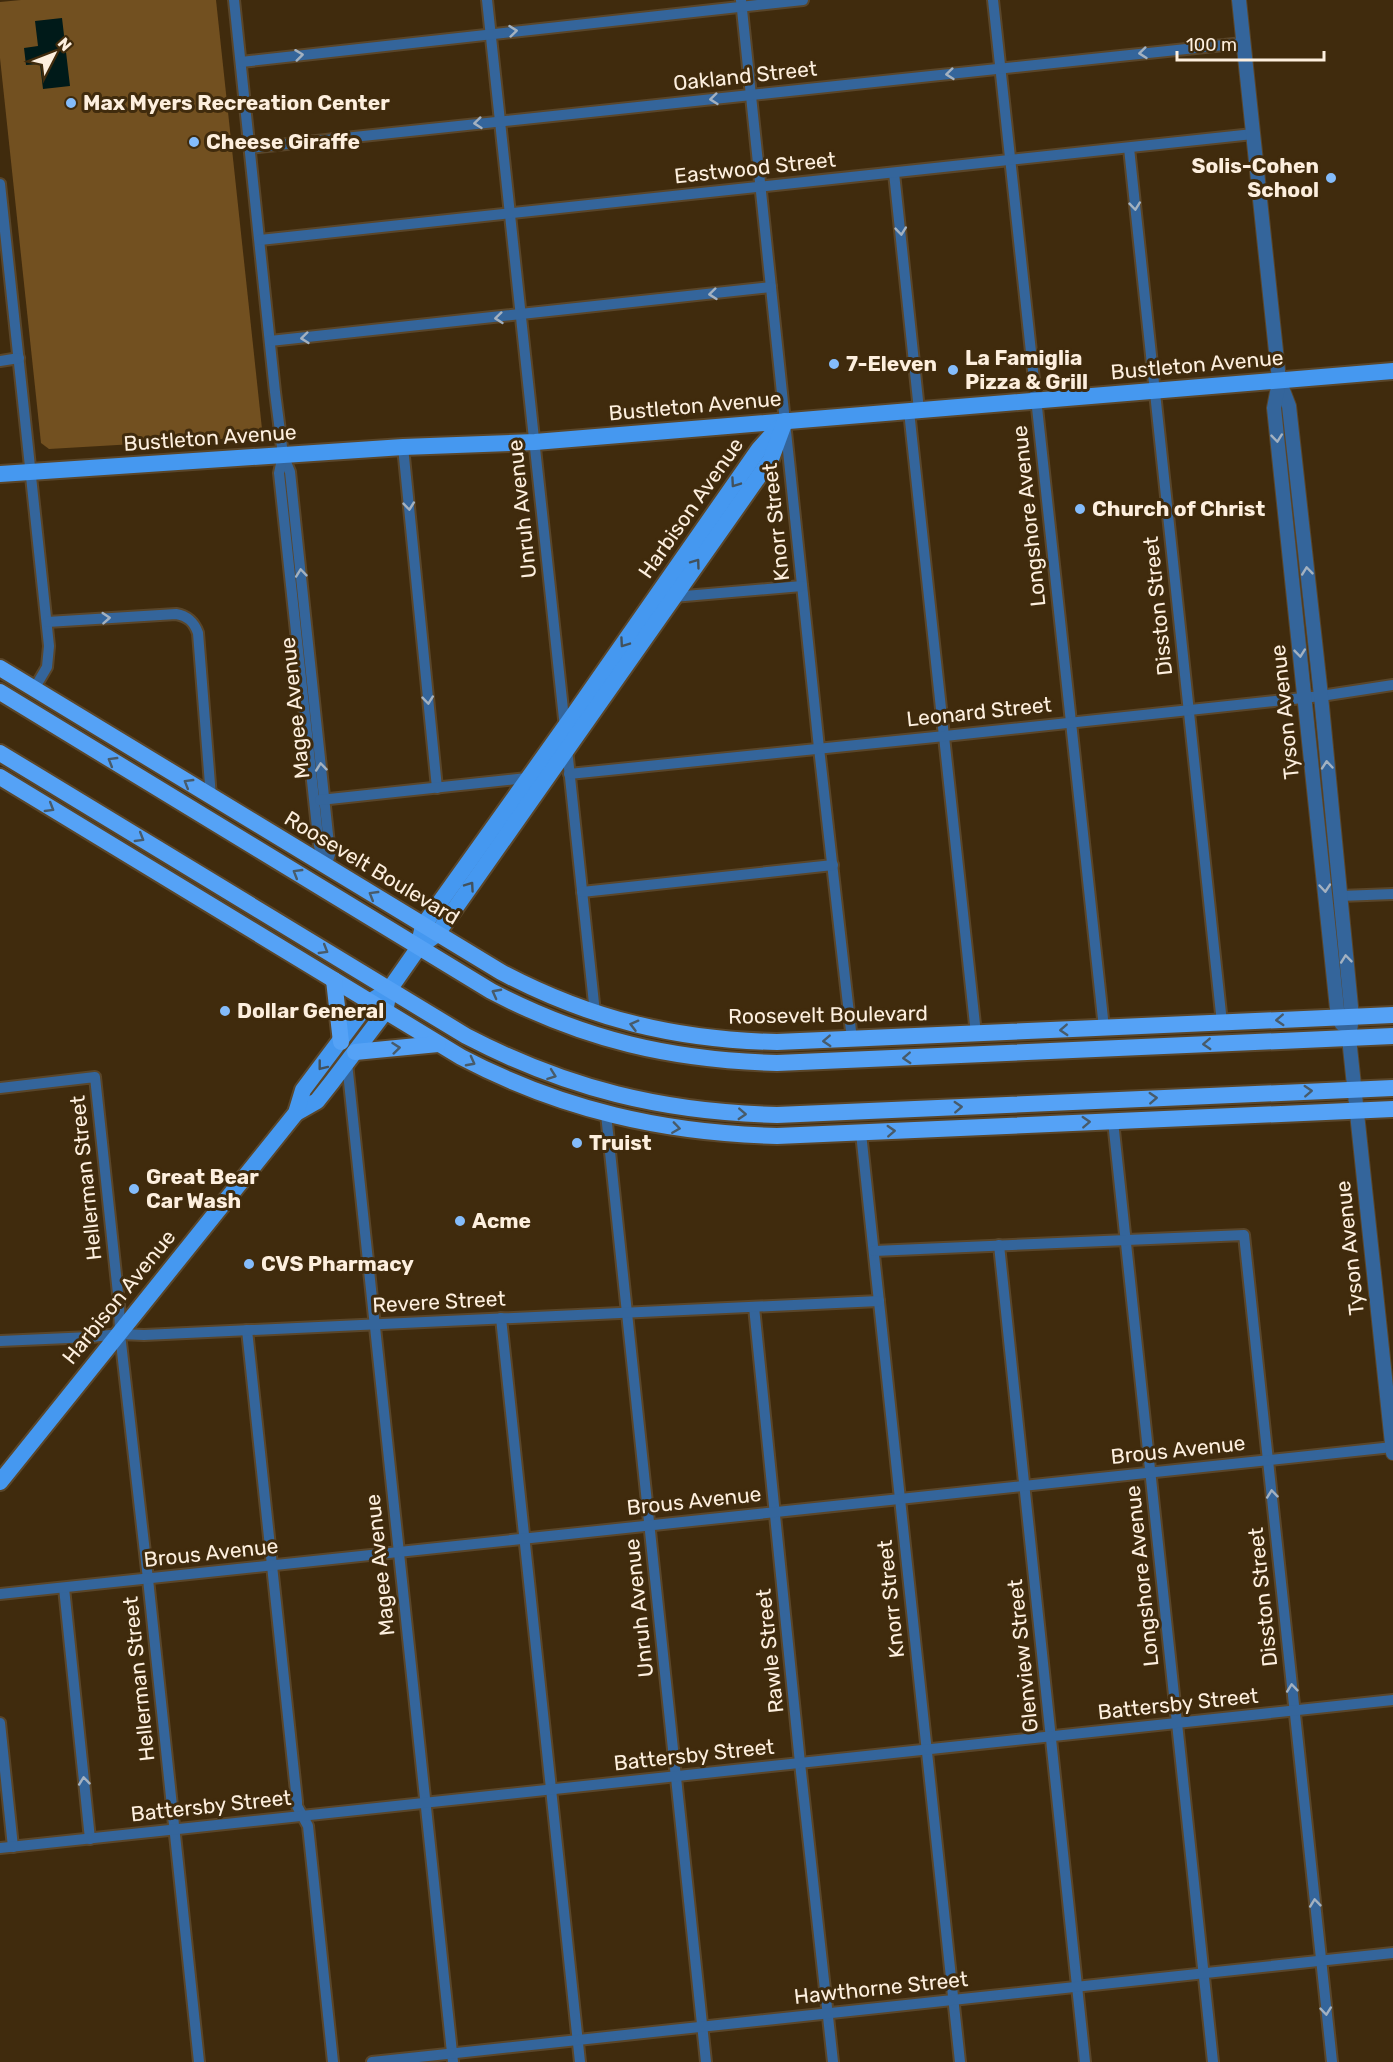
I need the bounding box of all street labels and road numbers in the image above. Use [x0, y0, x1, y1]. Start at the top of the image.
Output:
street label: Oakland Street [672, 56, 818, 95]
street label: Eastwood Street [673, 147, 837, 188]
street label: Bustleton Avenue [1109, 344, 1284, 385]
street label: Bustleton Avenue [607, 385, 782, 426]
street label: Bustleton Avenue [123, 419, 297, 456]
street label: Longshore Avenue [1007, 424, 1050, 608]
street label: Harbison Avenue [633, 433, 748, 583]
street label: Unruh Avenue [502, 439, 541, 579]
street label: Knorr Street [757, 462, 794, 582]
street label: Disston Street [1138, 535, 1177, 677]
street label: Magee Avenue [275, 636, 314, 780]
street label: Tyson Avenue [1265, 643, 1304, 781]
street label: Leonard Street [905, 691, 1053, 732]
street label: Roosevelt Boulevard [280, 805, 464, 930]
street label: Roosevelt Boulevard [728, 1000, 928, 1029]
street label: Hellerman Street [64, 1094, 107, 1262]
street label: Tyson Avenue [1330, 1179, 1369, 1317]
street label: Harbison Avenue [57, 1224, 180, 1369]
street label: Revere Street [372, 1286, 506, 1317]
street label: Brous Avenue [1109, 1430, 1247, 1469]
street label: Brous Avenue [625, 1481, 763, 1520]
street label: Longshore Avenue [1120, 1484, 1163, 1668]
street label: Magee Avenue [360, 1493, 399, 1637]
street label: Disston Street [1243, 1526, 1282, 1668]
street label: Brous Avenue [142, 1533, 280, 1572]
street label: Unruh Avenue [619, 1538, 658, 1678]
street label: Knorr Street [872, 1539, 909, 1659]
street label: Glenview Street [1002, 1578, 1043, 1734]
street label: Rawle Street [751, 1588, 788, 1714]
street label: Hellerman Street [117, 1595, 160, 1763]
street label: Battersby Street [1096, 1683, 1259, 1724]
street label: Battersby Street [612, 1734, 775, 1775]
street label: Battersby Street [129, 1785, 292, 1826]
street label: Hawthorne Street [793, 1966, 969, 2009]

